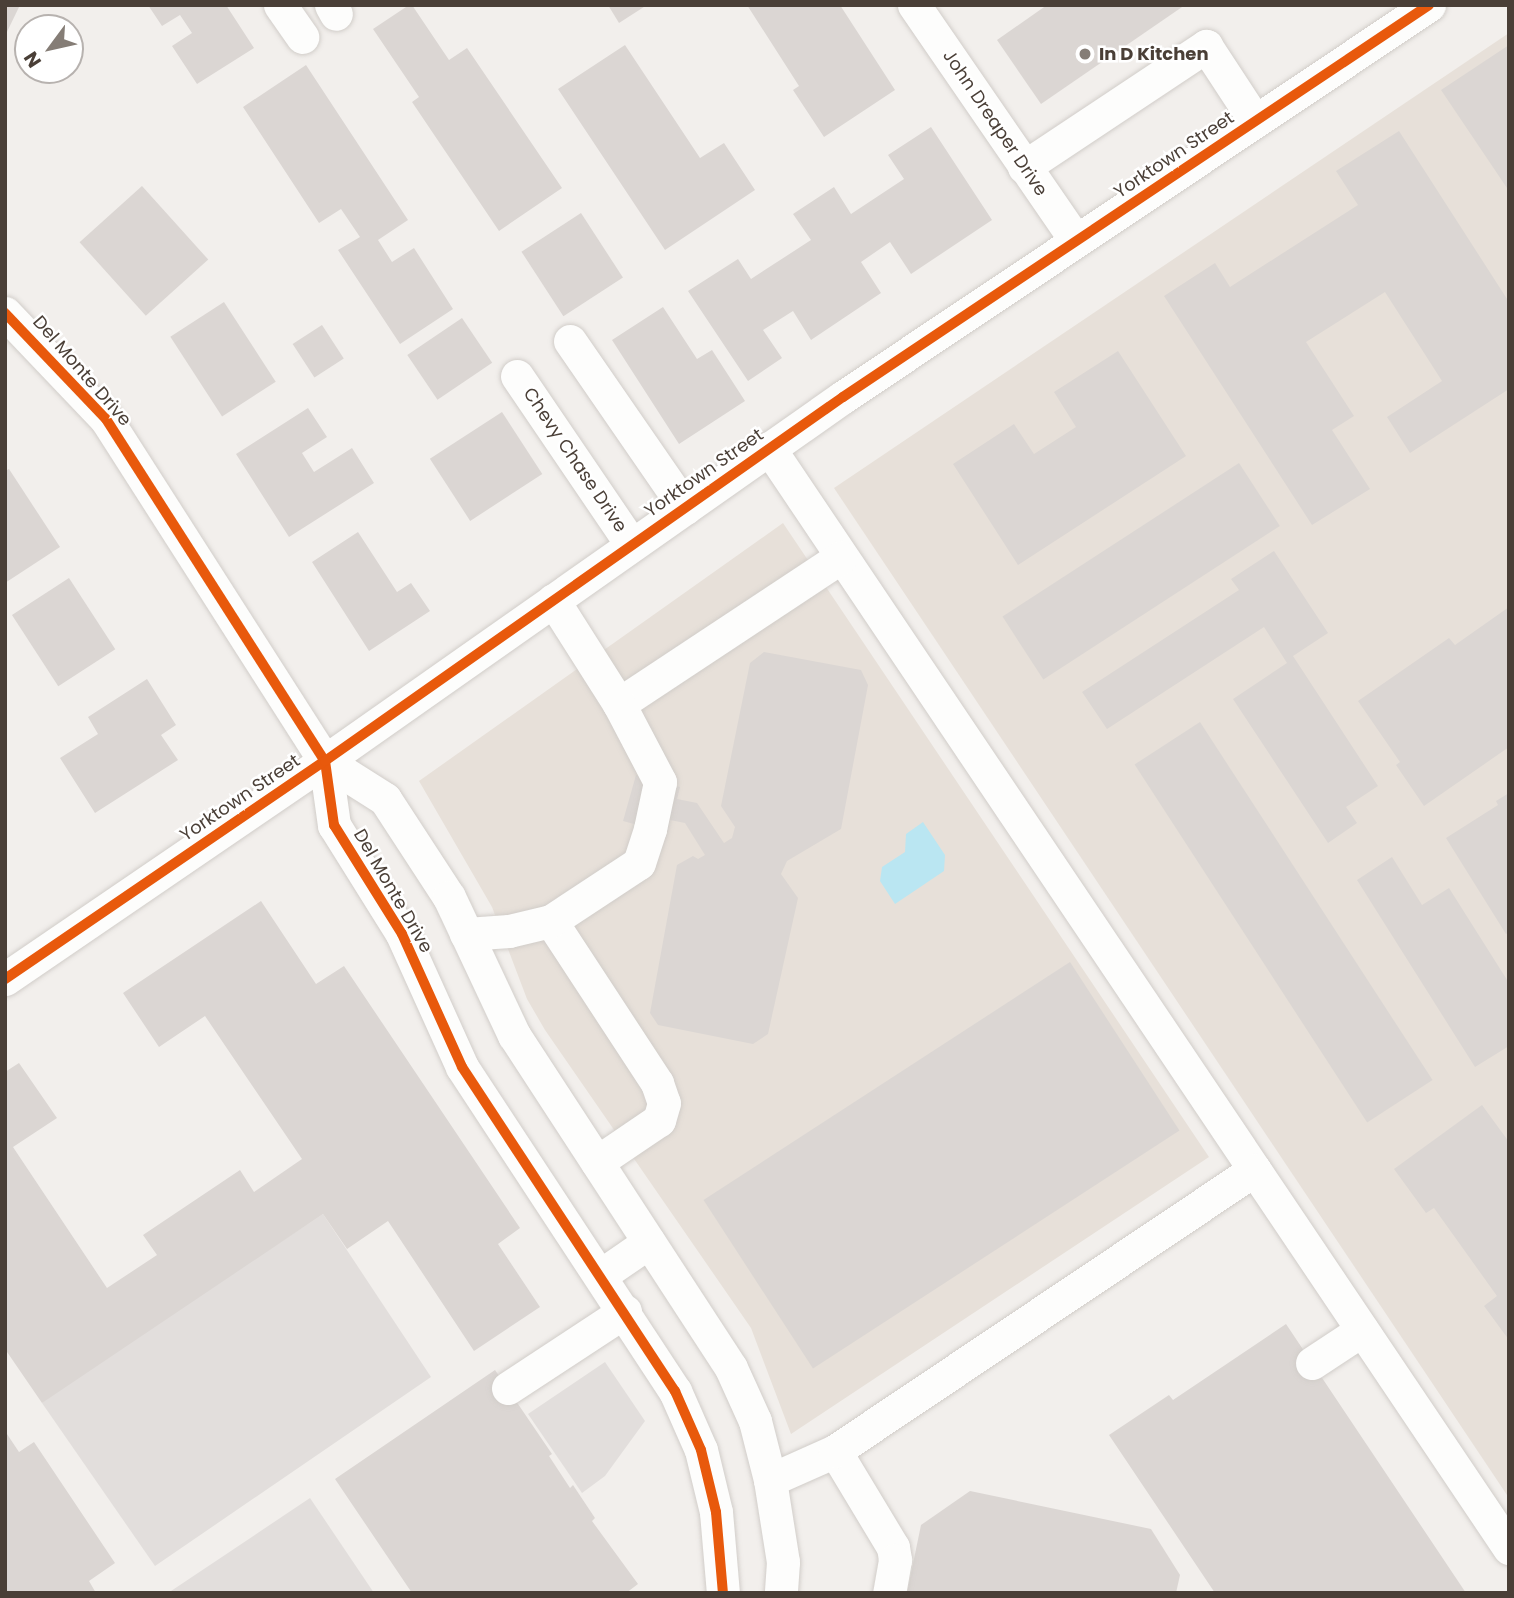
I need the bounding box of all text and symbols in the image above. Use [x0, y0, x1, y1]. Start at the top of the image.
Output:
north arrow [14, 14, 84, 84]
place label: In D Kitchen [1099, 43, 1209, 65]
text: N [17, 46, 48, 73]
street label: John Dreaper Drive [938, 46, 1052, 200]
marker: In D Kitchen [1077, 46, 1093, 62]
street label: Yorktown Street [1110, 107, 1238, 203]
street label: Del Monte Drive [28, 311, 136, 431]
street label: Chevy Chase Drive [519, 384, 631, 536]
street label: Yorktown Street [641, 424, 767, 522]
street label: Yorktown Street [176, 750, 304, 846]
street label: Del Monte Drive [349, 825, 437, 957]

